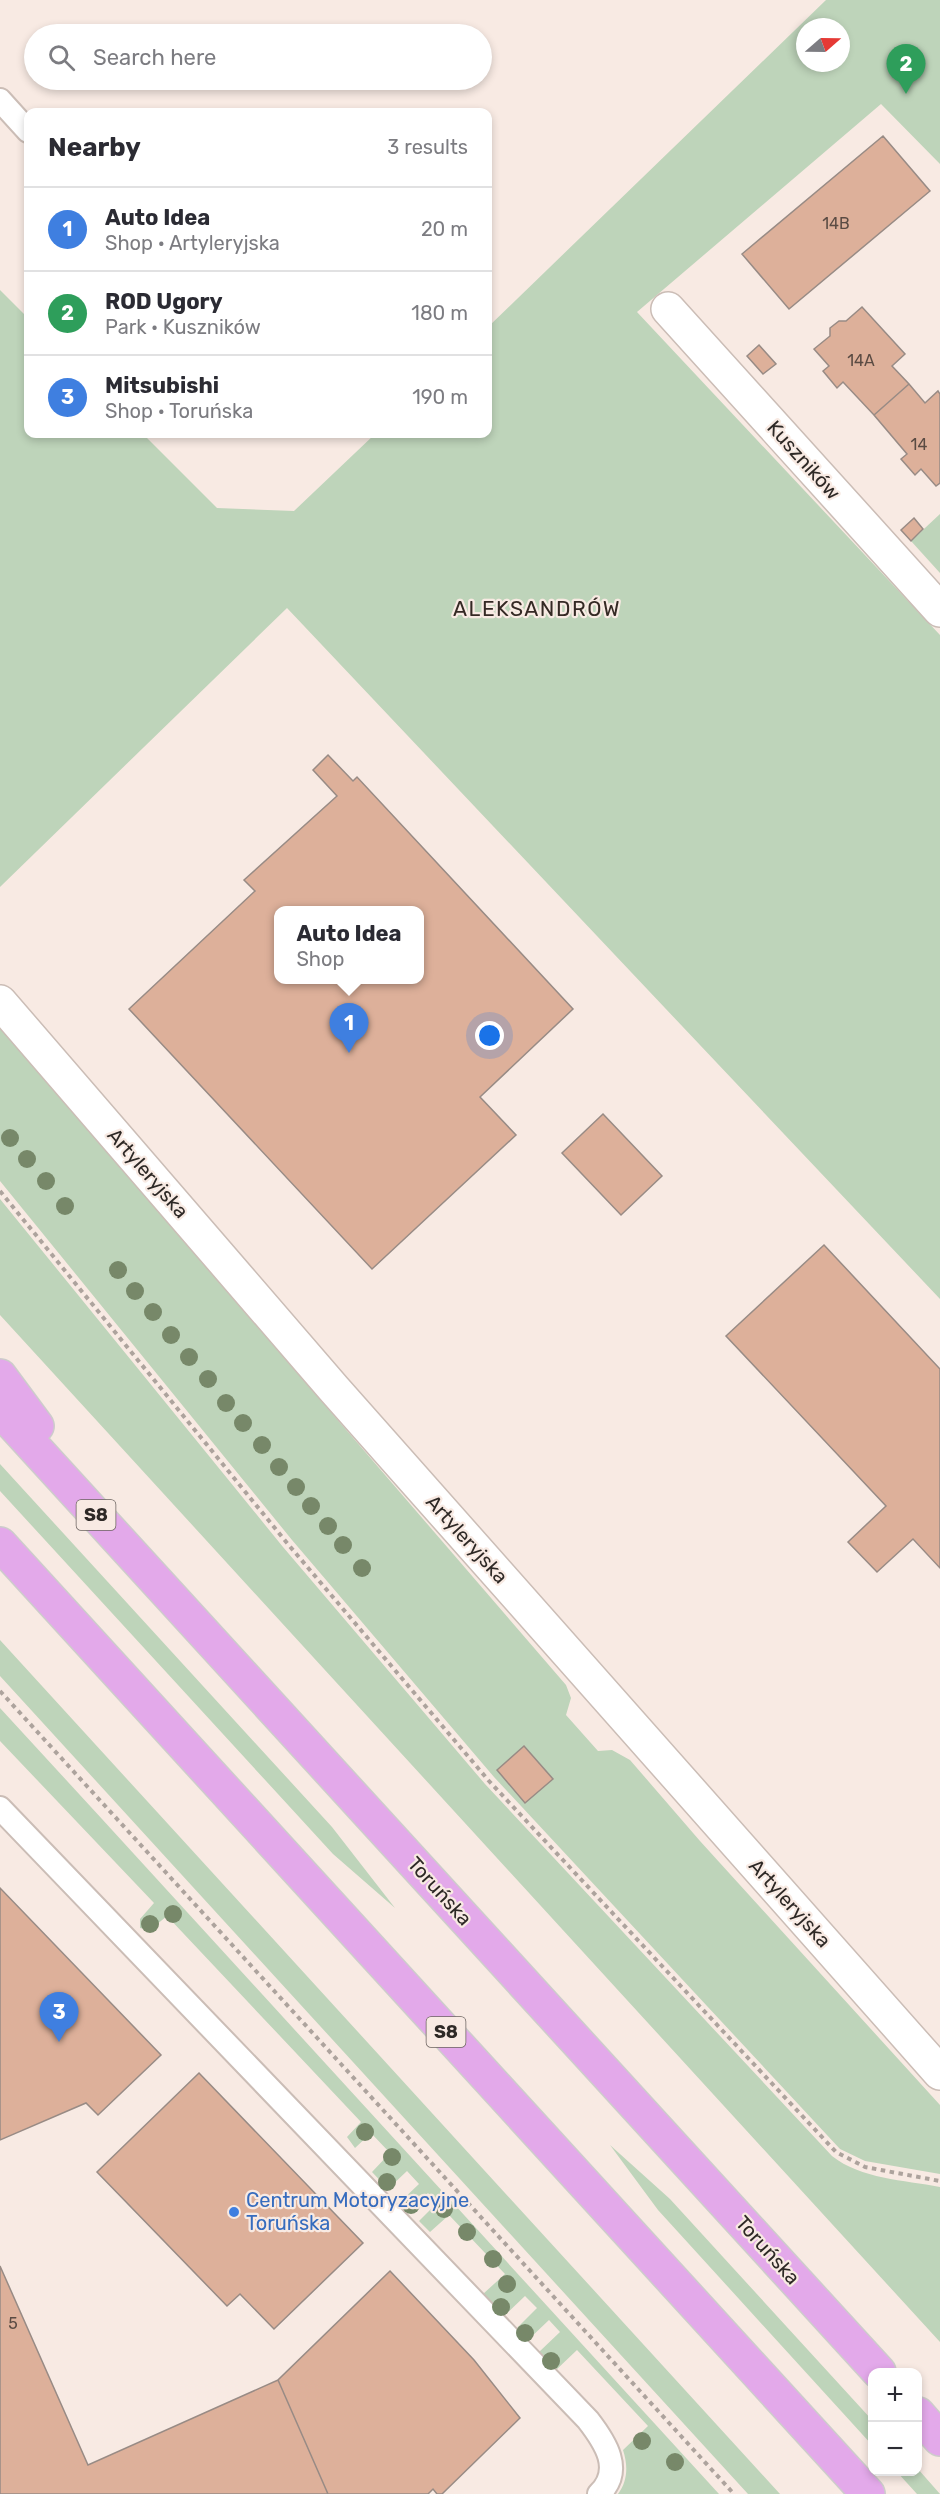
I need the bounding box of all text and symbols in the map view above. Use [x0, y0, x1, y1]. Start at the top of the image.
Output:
north arrow [796, 18, 850, 72]
search box [24, 24, 492, 90]
icon: search [45, 41, 78, 74]
text: Search here [93, 44, 216, 71]
pin: 2 [886, 44, 926, 94]
text: Nearby [48, 132, 141, 163]
text: 3 results [387, 135, 468, 159]
text: Auto Idea [105, 204, 210, 231]
house number: 14B [822, 214, 850, 233]
text: 1 [63, 217, 72, 241]
text: 20 m [421, 217, 468, 241]
text: Shop · Artyleryjska [105, 231, 280, 255]
text: ROD Ugory [105, 288, 223, 315]
text: 2 [61, 301, 74, 325]
text: 180 m [411, 301, 468, 325]
text: Park · Kuszników [105, 315, 261, 339]
house number: 14A [847, 351, 875, 370]
text: Mitsubishi [105, 372, 219, 399]
text: 3 [61, 385, 74, 409]
text: 190 m [412, 385, 468, 409]
text: Shop · Toruńska [105, 399, 253, 423]
street label: Kuszników [762, 416, 846, 504]
house number: 14 [911, 435, 927, 454]
district label: ALEKSANDRÓW [453, 596, 621, 621]
popup [274, 906, 424, 984]
text: Auto Idea [296, 920, 402, 947]
text: Shop [296, 947, 344, 971]
pin: 1 [330, 1004, 368, 1053]
your location [475, 1021, 504, 1050]
street label: Artyleryjska [103, 1123, 193, 1223]
street label: Artyleryjska [421, 1490, 513, 1588]
road number: S8 [76, 1500, 116, 1530]
street label: Toruńska [403, 1852, 477, 1930]
street label: Artyleryjska [744, 1854, 836, 1952]
pin: 3 [40, 1992, 78, 2042]
road number: S8 [426, 2017, 466, 2047]
place label: Centrum Motoryzacyjne Toruńska [246, 2188, 469, 2235]
marker: Centrum Motoryzacyjne Toruńska [227, 2205, 241, 2219]
street label: Toruńska [731, 2211, 805, 2289]
house number: 5 [8, 2314, 18, 2333]
map controls [868, 2368, 922, 2476]
button: + [868, 2368, 922, 2422]
button: − [868, 2422, 922, 2476]

